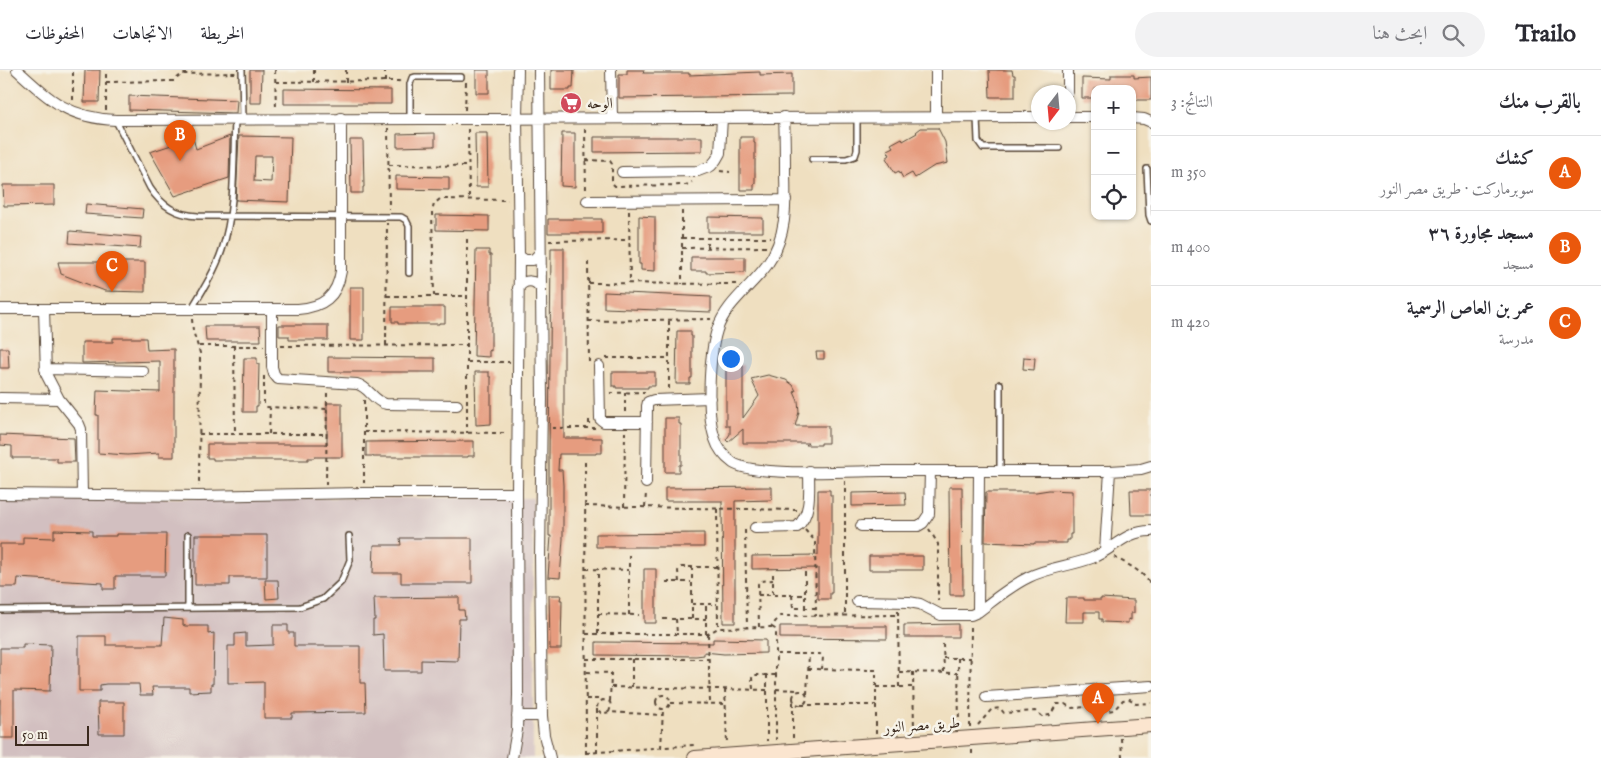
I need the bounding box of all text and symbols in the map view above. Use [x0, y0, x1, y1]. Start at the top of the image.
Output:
search box [1135, 12, 1485, 57]
text: Trailo [1515, 19, 1576, 50]
icon: search [1439, 21, 1467, 49]
text: ابحث هنا [1373, 22, 1427, 46]
text: المحفوظات [25, 23, 84, 46]
text: الاتجاهات [112, 23, 172, 46]
text: الخريطة [200, 23, 244, 46]
north arrow [1031, 85, 1076, 130]
map controls [1091, 85, 1136, 220]
button: + [1091, 85, 1136, 130]
text: بالقرب منك [1499, 89, 1581, 116]
supermarket icon: الوحه [559, 91, 583, 115]
text: النتائج: 3 [1171, 93, 1213, 113]
place label: الوحه [587, 94, 613, 113]
pin: B [164, 120, 196, 161]
button: − [1091, 130, 1136, 175]
text: كشك [1495, 147, 1534, 171]
text: 350 m [1171, 163, 1206, 183]
text: A [1560, 163, 1570, 183]
button: locate [1091, 175, 1136, 220]
text: سوبرماركت · طريق مصر النور [1380, 180, 1534, 200]
text: مسجد مجاورة ٣٦ [1428, 222, 1534, 246]
text: 400 m [1171, 238, 1210, 258]
text: B [1560, 238, 1570, 258]
pin: C [96, 251, 128, 292]
text: مسجد [1503, 255, 1534, 275]
text: عمر بن العاص الرسمية [1407, 297, 1534, 321]
text: 420 m [1171, 313, 1210, 333]
text: C [1559, 313, 1571, 333]
text: مدرسة [1499, 330, 1534, 350]
your location [718, 346, 744, 372]
pin: A [1082, 683, 1114, 724]
street label: طريق مصر النور [881, 713, 961, 738]
scale bar [15, 723, 89, 746]
text: 50 m [22, 726, 48, 744]

